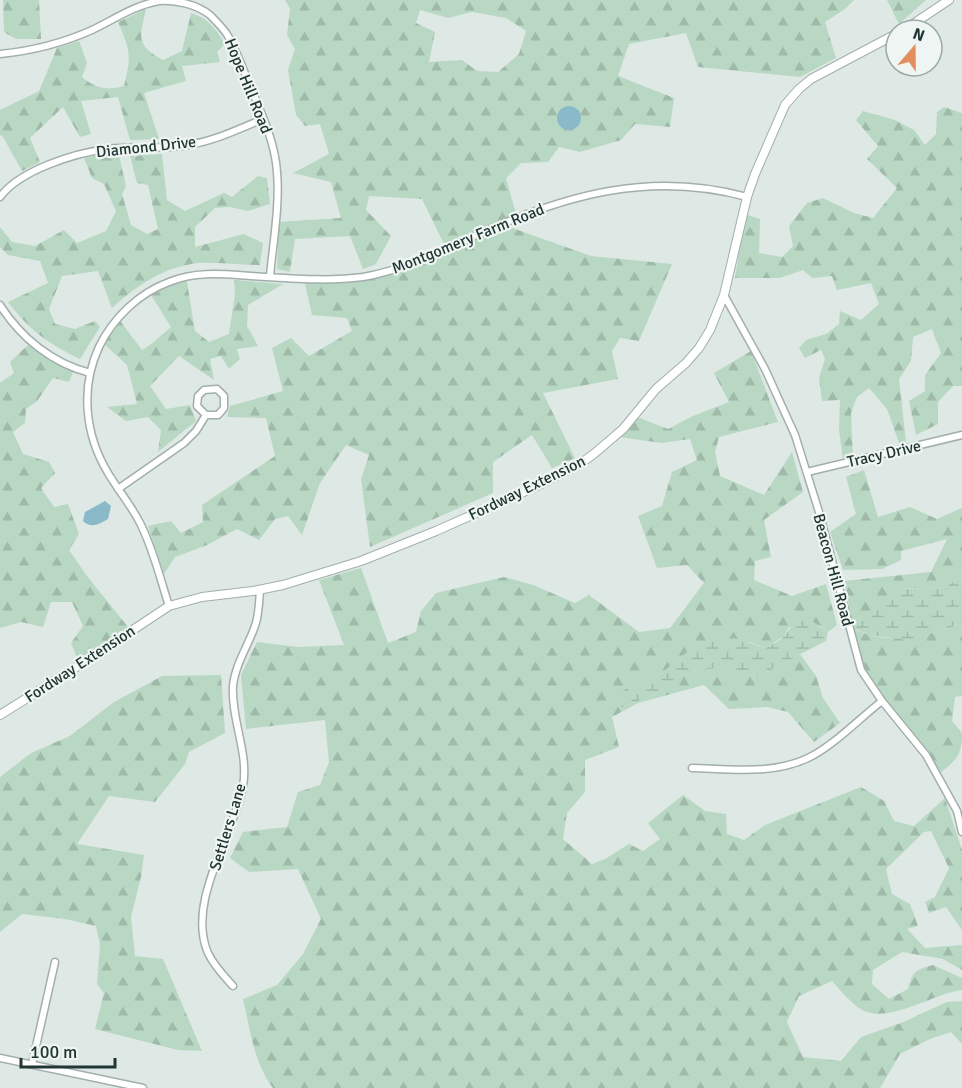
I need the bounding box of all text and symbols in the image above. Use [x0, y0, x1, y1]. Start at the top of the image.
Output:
north arrow [884, 18, 944, 78]
text: N [910, 24, 927, 46]
street label: Hope Hill Road [220, 35, 276, 137]
street label: Diamond Drive [95, 132, 197, 162]
street label: Montgomery Farm Road [389, 199, 547, 279]
street label: Tracy Drive [845, 436, 923, 472]
street label: Fordway Extension [465, 451, 589, 525]
street label: Beacon Hill Road [808, 511, 858, 629]
street label: Fordway Extension [21, 621, 139, 707]
street label: Settlers Lane [205, 781, 251, 873]
scale bar [21, 1031, 116, 1069]
text: 100 m [30, 1041, 77, 1063]

